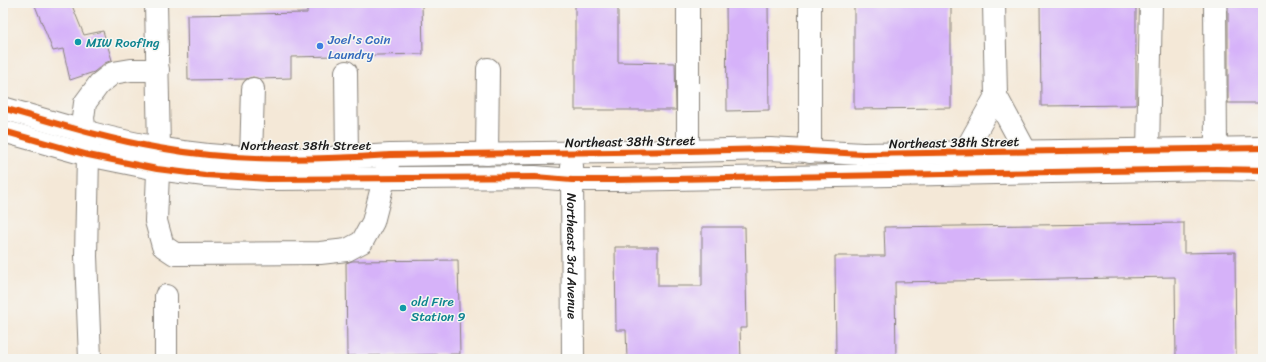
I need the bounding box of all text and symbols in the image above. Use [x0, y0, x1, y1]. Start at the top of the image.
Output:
place label: Joel's Coin Laundry [327, 28, 391, 66]
place label: MIW Roofing [86, 31, 160, 54]
marker: MIW Roofing [73, 37, 83, 47]
marker: Joel's Coin Laundry [315, 41, 325, 51]
street label: Northeast 38th Street [565, 129, 696, 154]
street label: Northeast 38th Street [889, 130, 1020, 155]
street label: Northeast 38th Street [241, 134, 371, 157]
street label: Northeast 3rd Avenue [560, 193, 584, 319]
place label: old Fire Station 9 [411, 290, 466, 328]
marker: old Fire Station 9 [398, 303, 408, 313]

